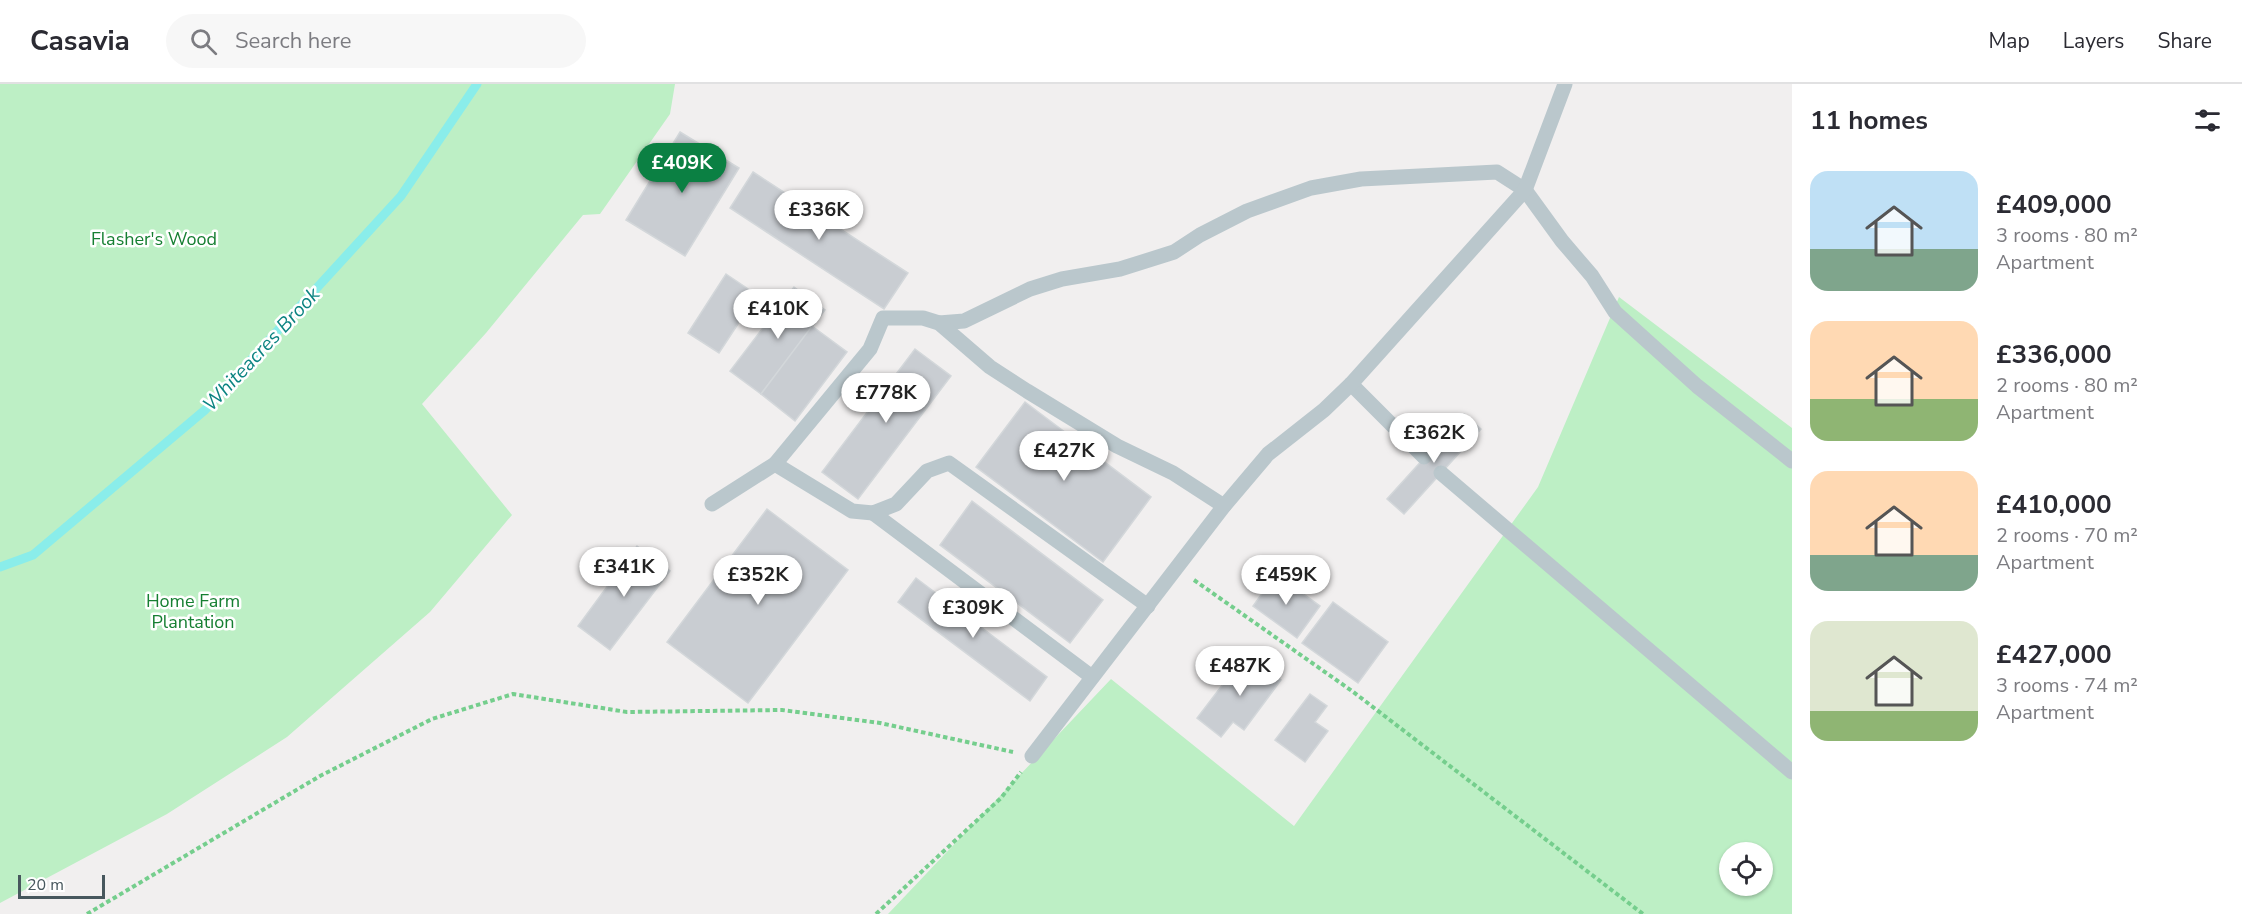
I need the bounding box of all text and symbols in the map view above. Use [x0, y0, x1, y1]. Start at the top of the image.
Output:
search box [166, 14, 586, 68]
text: Casavia [30, 22, 130, 60]
icon: search [187, 25, 220, 58]
text: Search here [235, 26, 352, 56]
text: Map [1988, 27, 2030, 55]
text: Layers [2063, 27, 2124, 55]
text: Share [2157, 27, 2212, 55]
text: 11 homes [1810, 103, 1928, 138]
icon: filters [2191, 104, 2224, 137]
pin: £409K [640, 143, 724, 194]
text: £409K [651, 149, 713, 176]
text: £409,000 [1996, 187, 2112, 222]
pin: £336K [777, 190, 861, 241]
icon: home [1858, 195, 1930, 267]
text: £336K [788, 196, 850, 223]
text: 3 rooms · 80 m² [1996, 222, 2138, 249]
park label: Flasher's Wood [91, 227, 217, 251]
text: Apartment [1996, 249, 2094, 276]
water label: Whiteacres Brook [197, 281, 327, 417]
pin: £410K [736, 289, 820, 340]
text: £410K [747, 295, 809, 322]
text: £336,000 [1996, 337, 2112, 372]
icon: home [1858, 345, 1930, 417]
text: 2 rooms · 80 m² [1996, 372, 2138, 399]
pin: £778K [844, 373, 928, 424]
text: £778K [855, 379, 917, 406]
text: Apartment [1996, 399, 2094, 426]
pin: £362K [1392, 413, 1476, 464]
text: £362K [1403, 419, 1465, 446]
pin: £427K [1022, 431, 1106, 482]
text: £427K [1033, 437, 1095, 464]
text: £410,000 [1996, 487, 2112, 522]
icon: home [1858, 495, 1930, 567]
text: 2 rooms · 70 m² [1996, 522, 2138, 549]
pin: £341K [582, 547, 666, 598]
text: Apartment [1996, 549, 2094, 576]
text: £341K [593, 553, 655, 580]
pin: £352K [716, 555, 800, 606]
pin: £459K [1244, 555, 1328, 606]
text: £352K [727, 561, 789, 588]
text: £459K [1255, 561, 1317, 588]
pin: £309K [931, 588, 1015, 639]
park label: Home Farm Plantation [146, 589, 240, 634]
text: £309K [942, 594, 1004, 621]
text: £427,000 [1996, 637, 2112, 672]
icon: home [1858, 645, 1930, 717]
pin: £487K [1198, 646, 1282, 697]
text: £487K [1209, 652, 1271, 679]
text: 3 rooms · 74 m² [1996, 672, 2138, 699]
text: Apartment [1996, 699, 2094, 726]
map controls [1719, 842, 1773, 896]
button: locate [1719, 842, 1773, 896]
scale bar [18, 872, 105, 900]
text: 20 m [27, 874, 64, 896]

